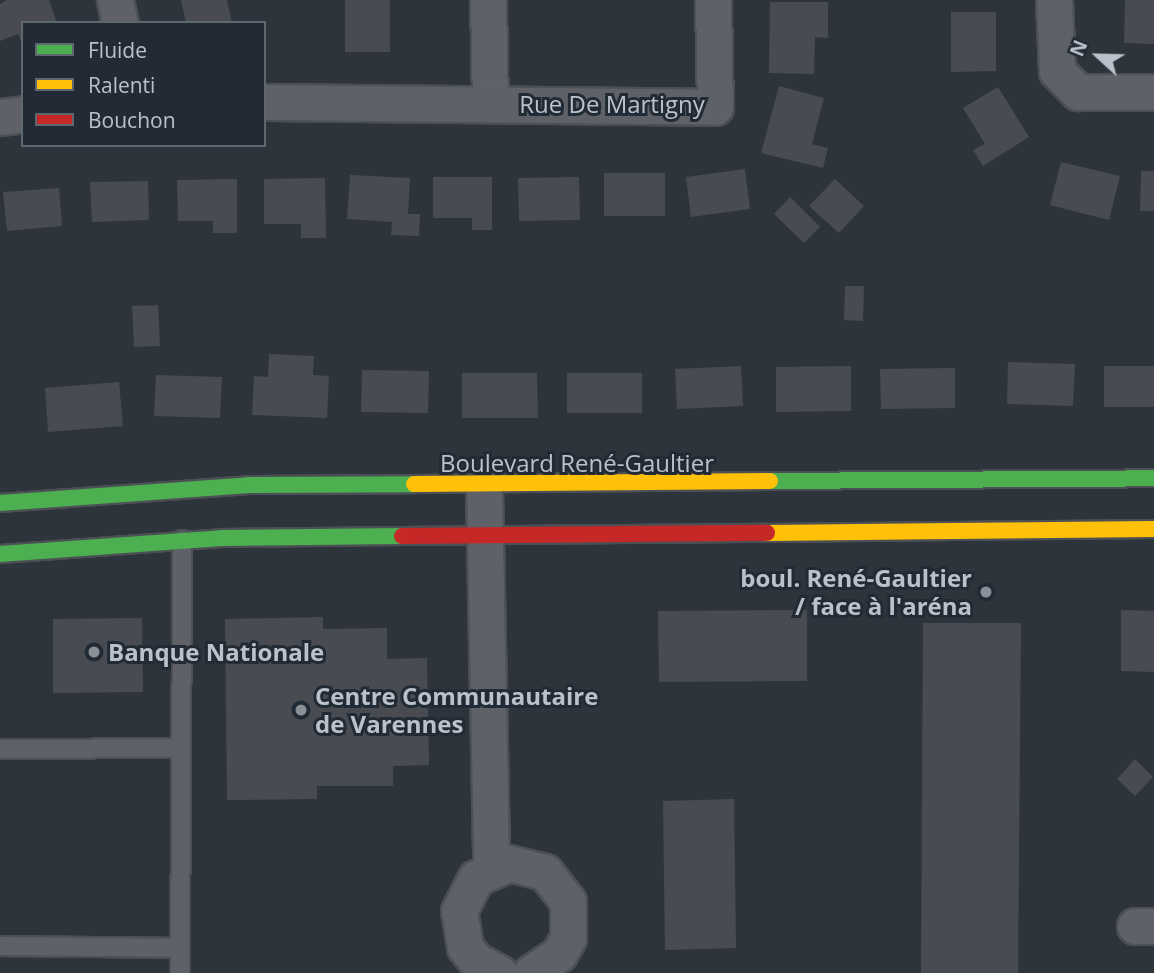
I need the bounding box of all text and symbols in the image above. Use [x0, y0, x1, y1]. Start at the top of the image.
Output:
legend [21, 21, 266, 147]
north arrow [1063, 21, 1133, 91]
text: Fluide [88, 36, 147, 64]
text: N [1064, 36, 1093, 60]
text: Ralenti [88, 71, 155, 99]
street label: Rue De Martigny [519, 90, 705, 118]
text: Bouchon [88, 106, 176, 134]
street label: Boulevard René-Gaultier [440, 449, 714, 477]
place label: boul. René-Gaultier / face à l'aréna [740, 564, 972, 620]
marker: boul. René-Gaultier / face à l'aréna [978, 584, 994, 600]
place label: Banque Nationale [108, 638, 324, 666]
marker: Banque Nationale [86, 644, 102, 660]
place label: Centre Communautaire de Varennes [315, 682, 598, 738]
marker: Centre Communautaire de Varennes [293, 702, 309, 718]

